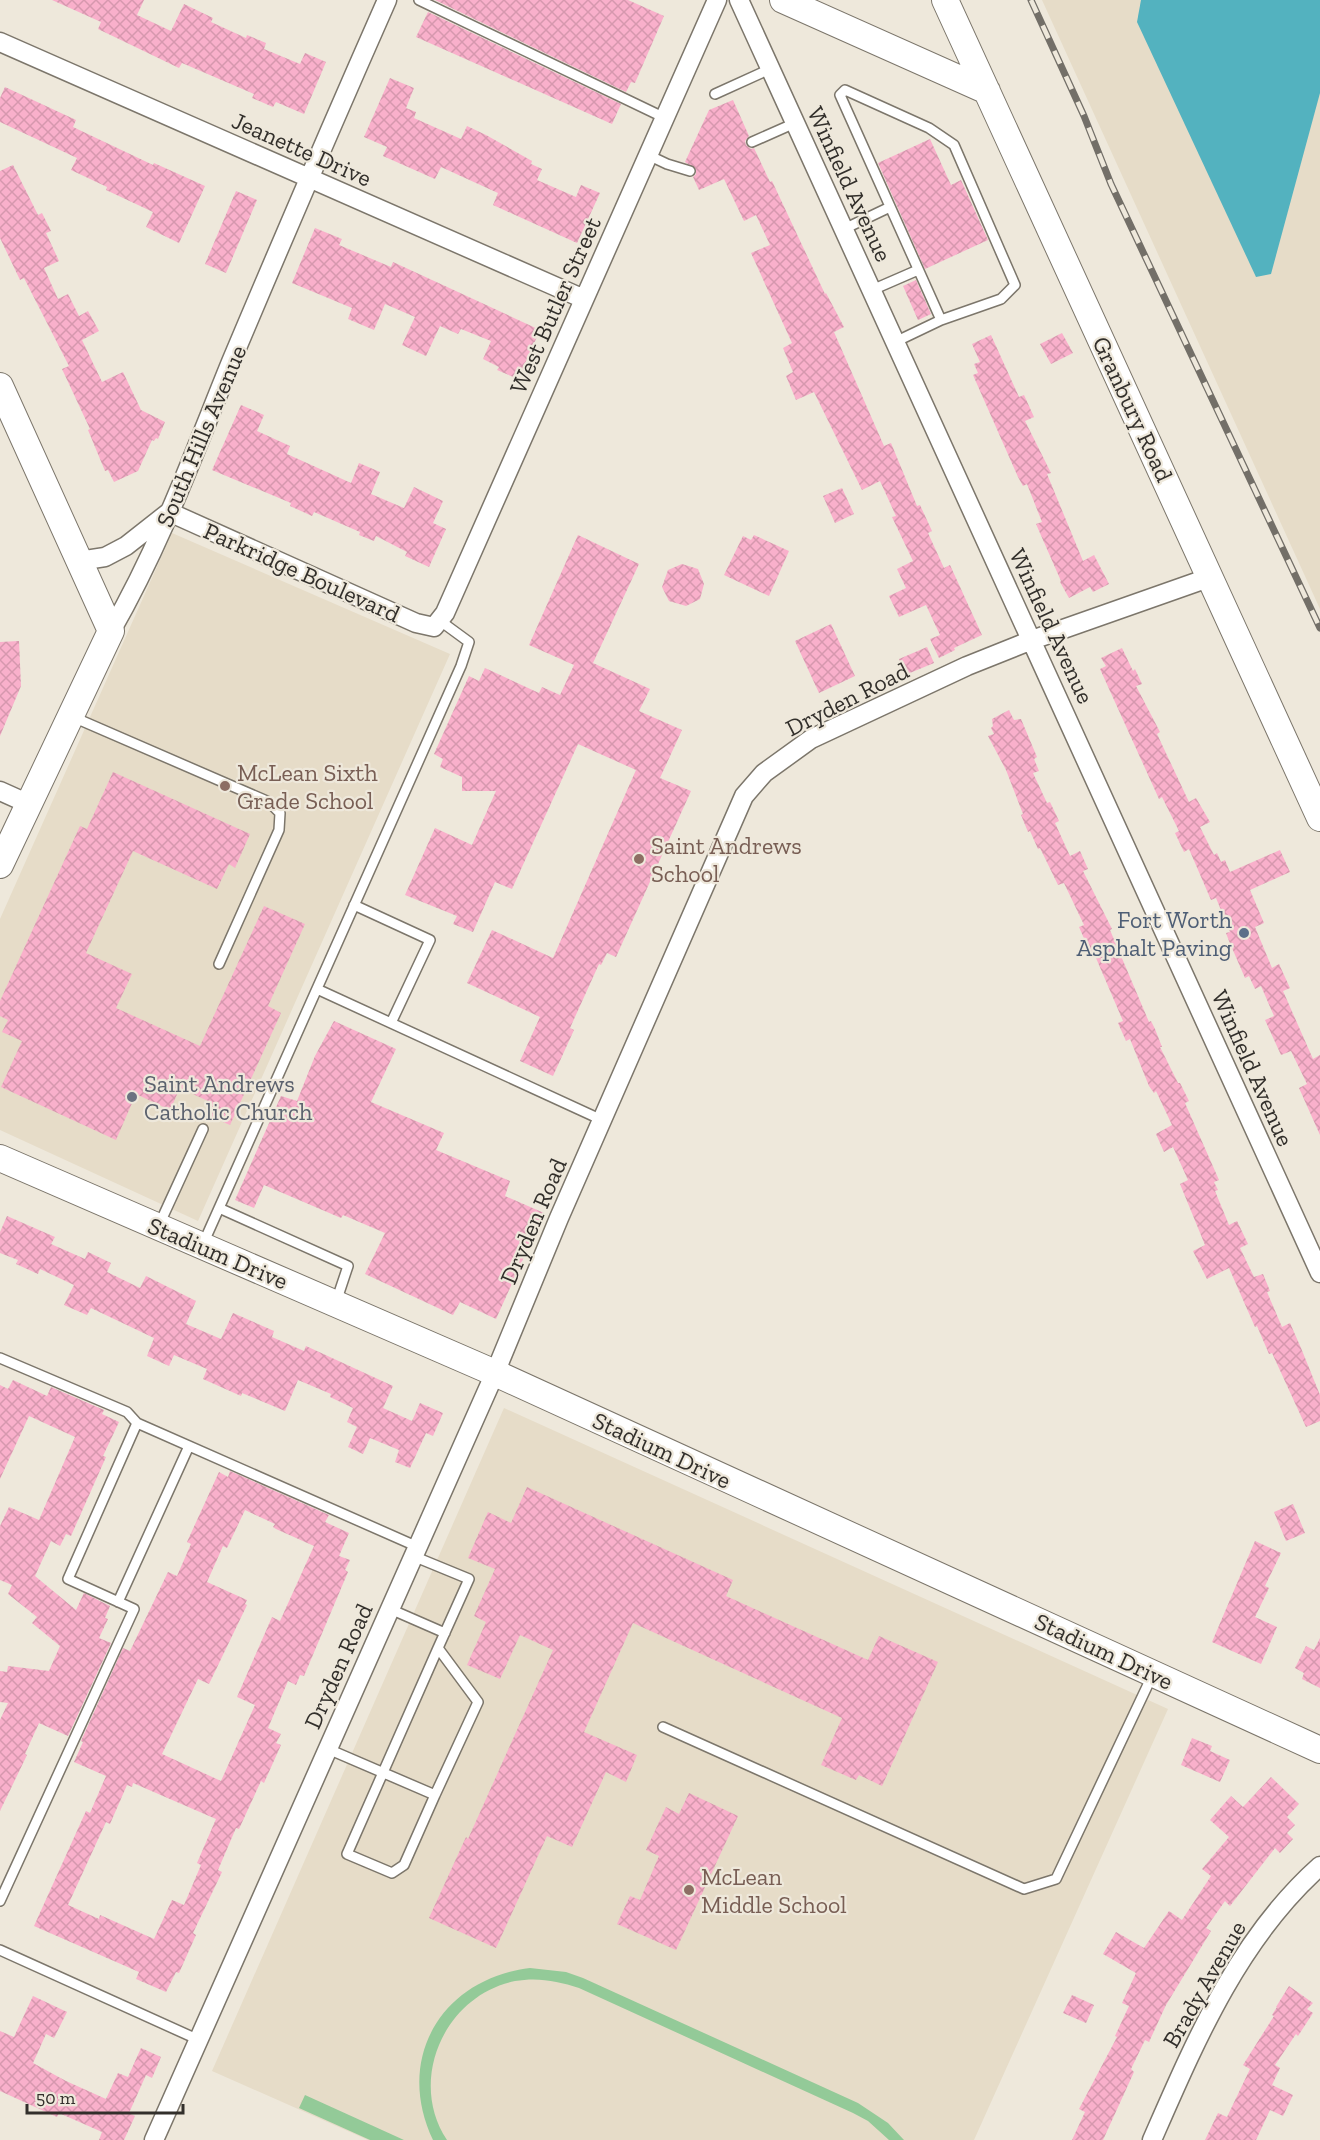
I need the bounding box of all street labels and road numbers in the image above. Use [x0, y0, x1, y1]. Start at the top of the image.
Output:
street label: Winfield Avenue [801, 102, 899, 266]
street label: Jeanette Drive [228, 105, 376, 193]
street label: West Butler Street [503, 212, 607, 398]
street label: Granbury Road [1087, 332, 1179, 486]
street label: South Hills Avenue [150, 341, 252, 531]
street label: Parkridge Boulevard [199, 516, 405, 628]
street label: Winfield Avenue [1003, 544, 1101, 708]
street label: Dryden Road [781, 656, 913, 742]
street label: Winfield Avenue [1206, 985, 1300, 1151]
street label: Dryden Road [493, 1154, 573, 1288]
street label: Stadium Drive [144, 1210, 292, 1296]
street label: Stadium Drive [588, 1405, 736, 1495]
street label: Dryden Road [297, 1599, 379, 1733]
street label: Stadium Drive [1030, 1606, 1178, 1696]
street label: Brady Avenue [1156, 1915, 1252, 2053]

